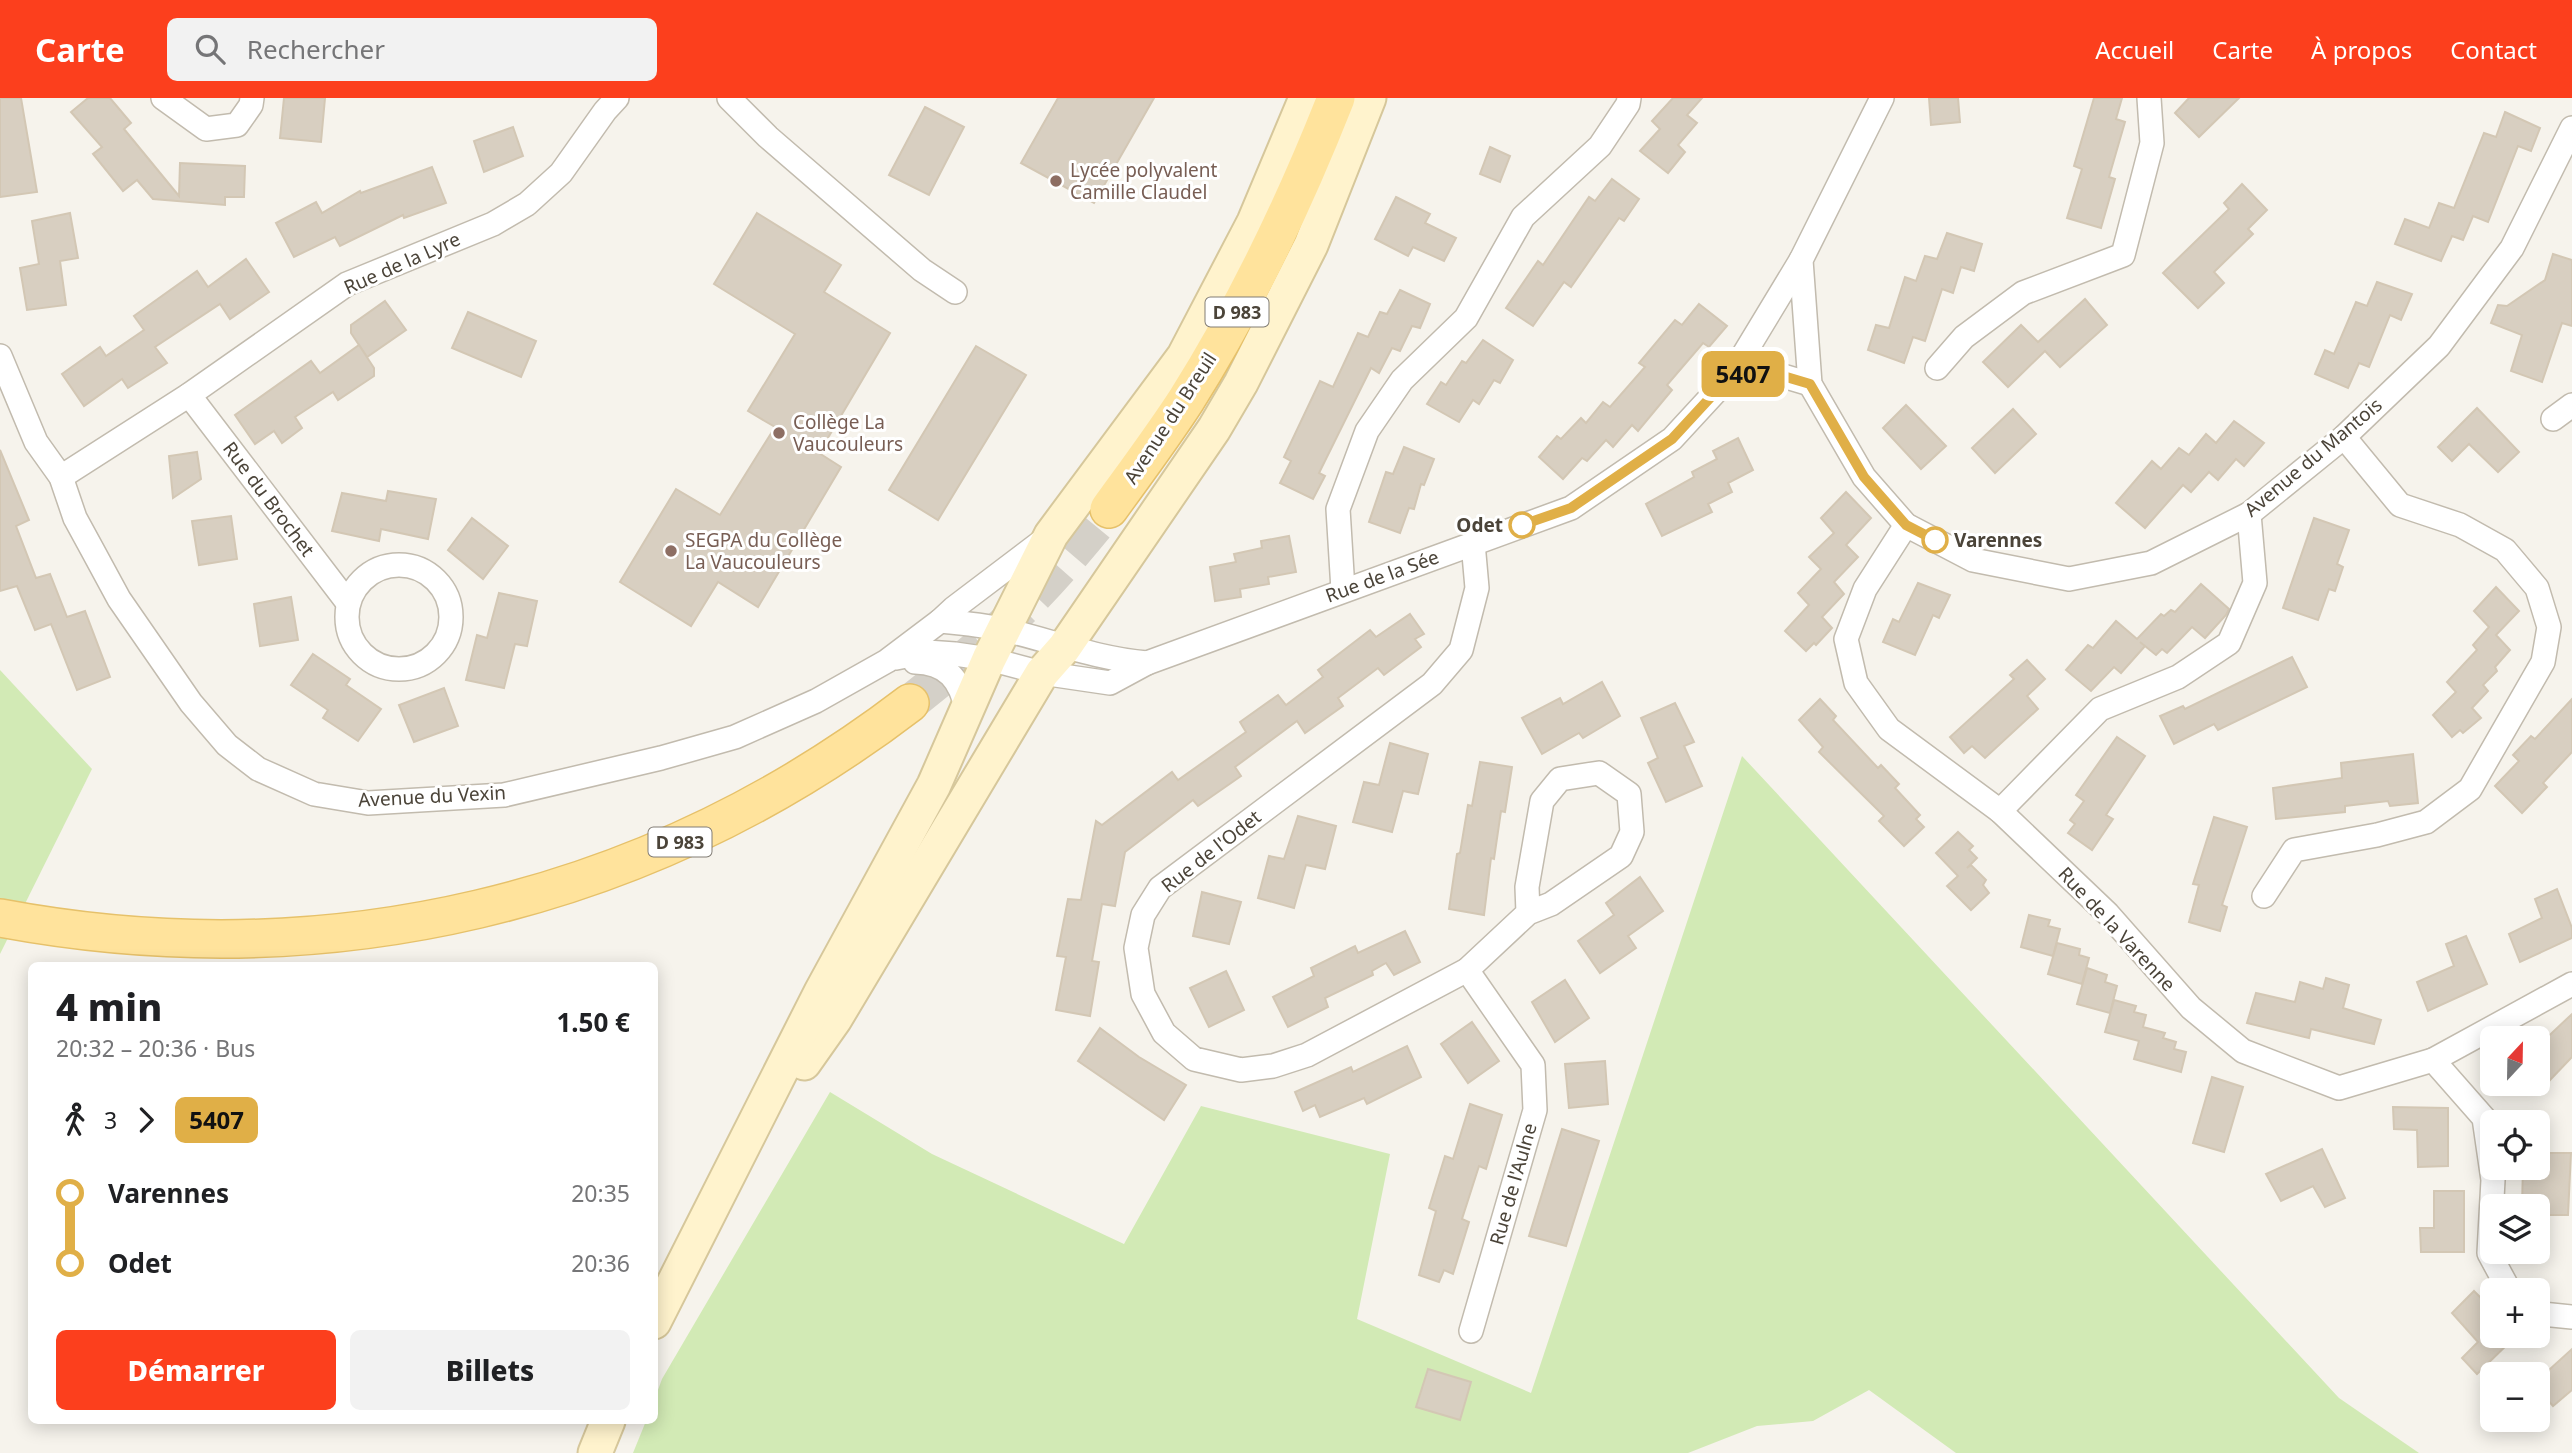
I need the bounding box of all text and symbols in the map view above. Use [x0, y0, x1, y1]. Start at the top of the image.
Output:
search box [167, 18, 657, 81]
text: Carte [35, 27, 125, 72]
icon: search [191, 30, 229, 68]
text: Rechercher [247, 31, 385, 67]
text: Accueil [2095, 33, 2174, 66]
text: Carte [2212, 33, 2273, 66]
text: À propos [2311, 33, 2412, 66]
text: Contact [2450, 33, 2537, 66]
place label: Lycée polyvalent Camille Claudel [1070, 157, 1218, 205]
marker: Lycée polyvalent Camille Claudel [1048, 173, 1064, 189]
street label: Rue de la Lyre [340, 226, 464, 300]
road number: D 983 [1206, 298, 1268, 327]
street label: Avenue du Breuil [1118, 347, 1222, 489]
line badge: 5407 [1694, 351, 1792, 397]
text: 5407 [1716, 357, 1770, 390]
street label: Avenue du Mantois [2239, 392, 2387, 522]
place label: Collège La Vaucouleurs [793, 409, 903, 457]
marker: Collège La Vaucouleurs [771, 425, 787, 441]
street label: Rue du Brochet [217, 436, 321, 562]
place label: Odet [1456, 512, 1503, 538]
marker: Odet [1509, 512, 1535, 538]
place label: SEGPA du Collège La Vaucouleurs [685, 527, 842, 575]
marker: Varennes [1922, 527, 1948, 553]
place label: Varennes [1954, 527, 2042, 553]
marker: SEGPA du Collège La Vaucouleurs [663, 543, 679, 559]
street label: Rue de la Sée [1322, 543, 1442, 609]
street label: Avenue du Vexin [357, 779, 507, 813]
street label: Rue de l'Odet [1156, 804, 1266, 898]
road number: D 983 [648, 828, 712, 856]
street label: Rue de la Varenne [2053, 861, 2181, 997]
text: 4 min [56, 980, 162, 1032]
text: 1.50 € [556, 1004, 630, 1040]
north arrow [2480, 1026, 2550, 1096]
map controls [2480, 1026, 2550, 1432]
text: 20:32 – 20:36 · Bus [56, 1032, 255, 1064]
icon: walk [56, 1101, 94, 1139]
icon: forward [127, 1101, 165, 1139]
text: 5407 [189, 1103, 244, 1136]
text: 3 [104, 1104, 117, 1136]
button: locate [2480, 1110, 2550, 1180]
street label: Rue de l'Aulne [1483, 1120, 1543, 1248]
text: Varennes [108, 1175, 229, 1211]
text: 20:35 [571, 1177, 630, 1209]
button: layers [2480, 1194, 2550, 1264]
text: Odet [108, 1245, 172, 1281]
text: 20:36 [571, 1247, 630, 1279]
button: + [2480, 1278, 2550, 1348]
button: Démarrer [56, 1330, 336, 1410]
button: Billets [350, 1330, 630, 1410]
button: − [2480, 1362, 2550, 1432]

